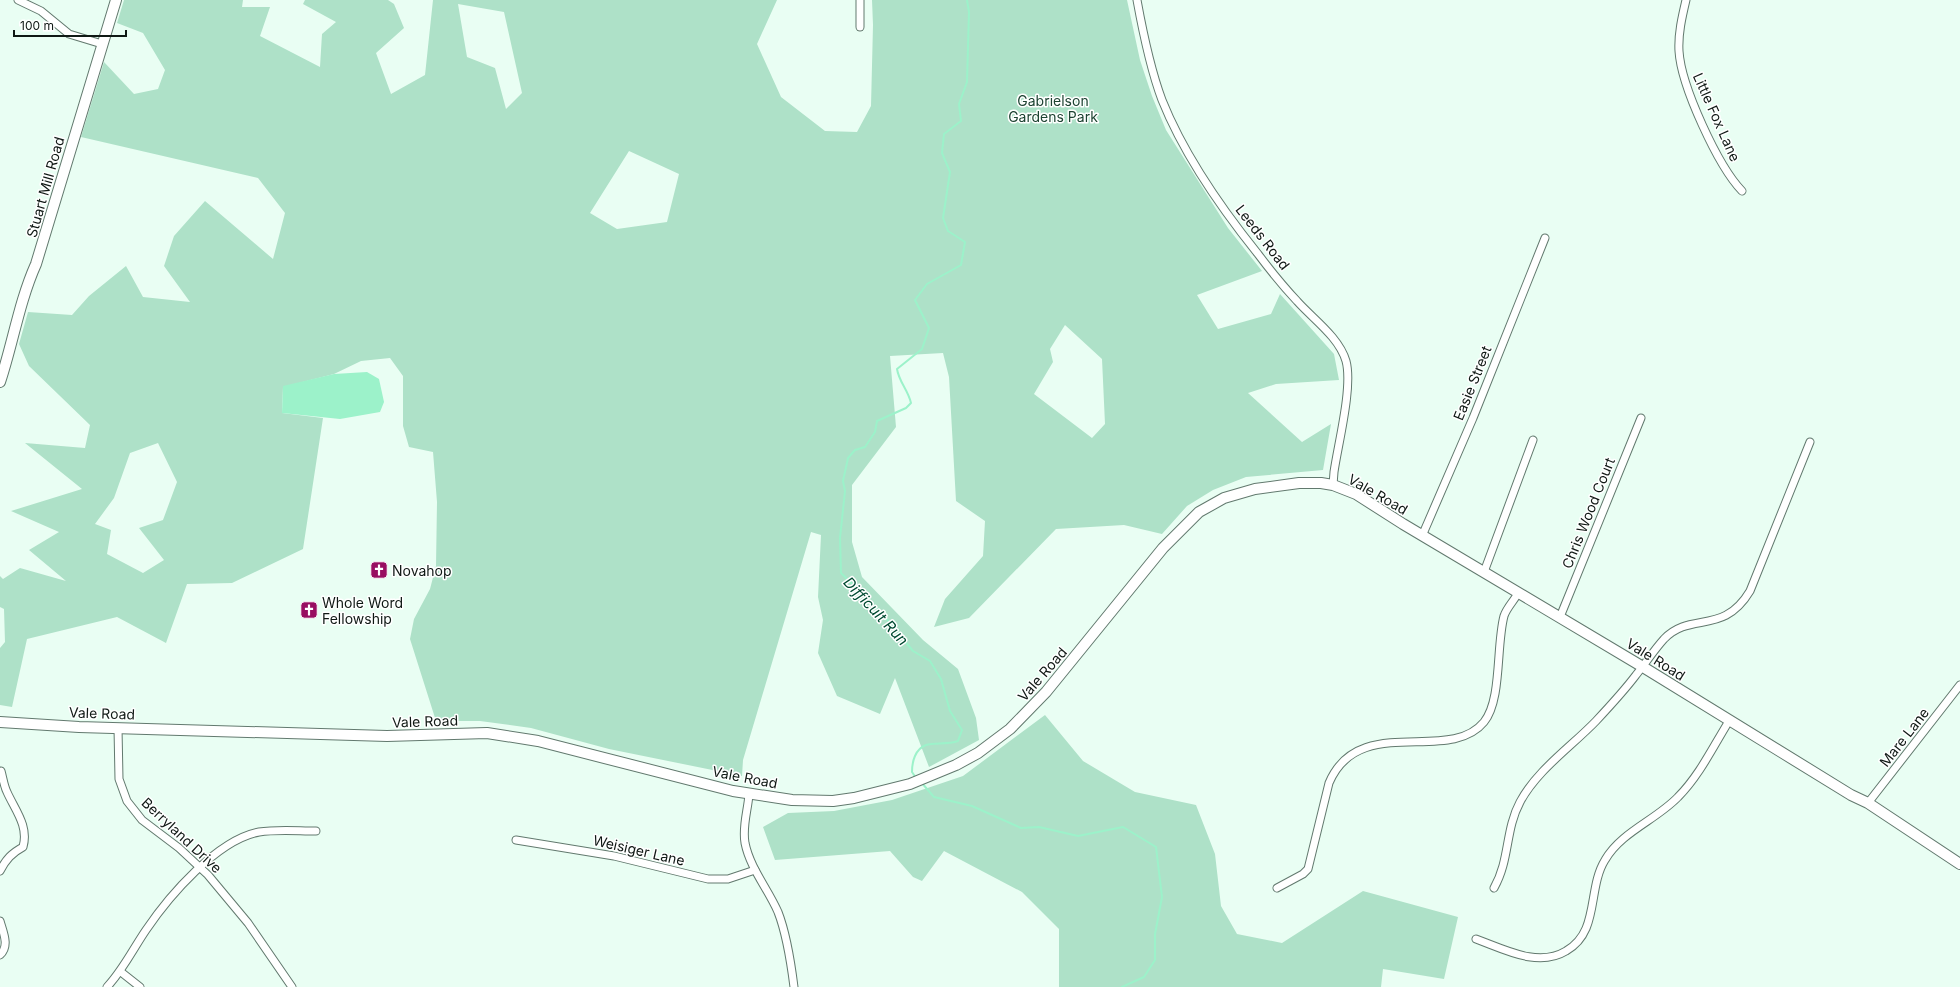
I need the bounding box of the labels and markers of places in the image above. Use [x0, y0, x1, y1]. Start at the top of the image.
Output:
church icon: Novahop [369, 560, 389, 580]
place label: Novahop [392, 562, 452, 579]
place label: Whole Word Fellowship [322, 594, 403, 627]
church icon: Whole Word Fellowship [299, 600, 319, 620]

